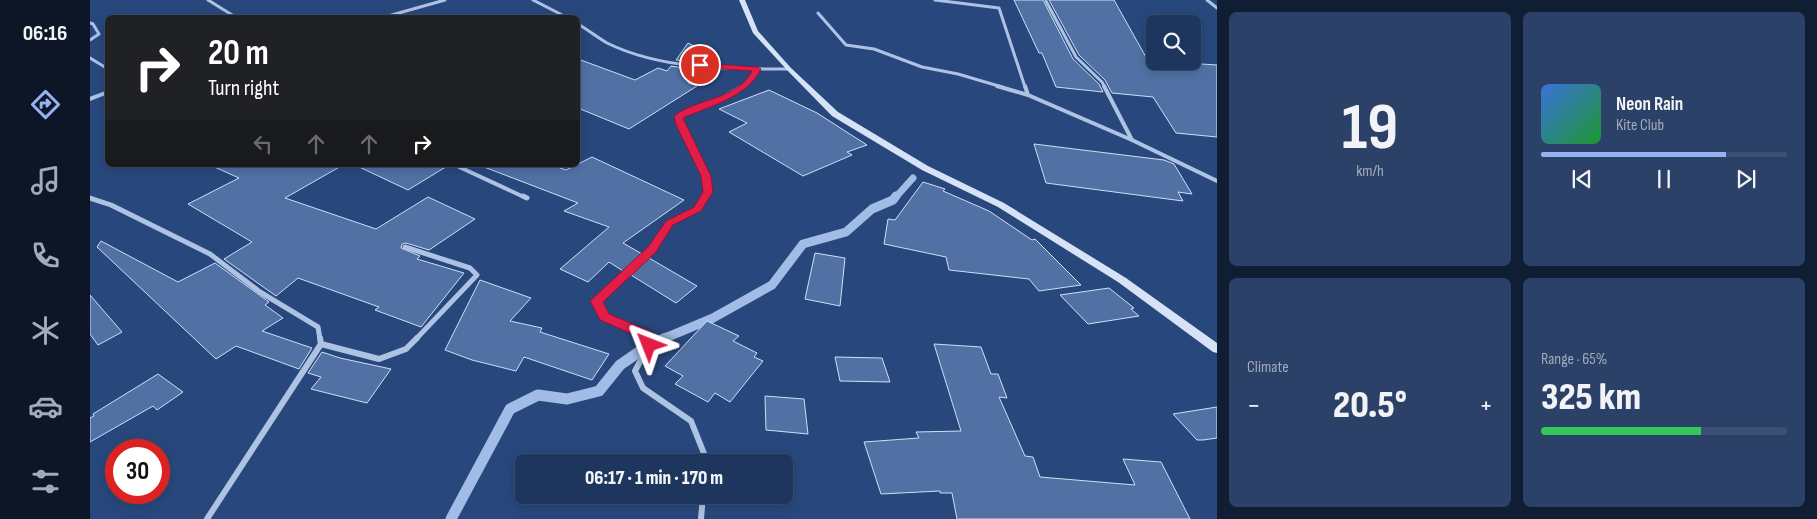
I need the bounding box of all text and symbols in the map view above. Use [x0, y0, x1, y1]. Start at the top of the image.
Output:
map controls [1146, 15, 1201, 70]
button: search [1146, 15, 1201, 70]
text: 06:16 [23, 20, 67, 47]
text: 20 m [208, 32, 269, 75]
icon: right [125, 35, 190, 100]
pin [679, 44, 721, 86]
icon: arrive [686, 51, 714, 79]
text: Turn right [208, 75, 279, 102]
icon: directions [28, 87, 63, 122]
text: 19 [1342, 90, 1398, 168]
text: Neon Rain [1616, 93, 1683, 116]
text: Kite Club [1616, 116, 1664, 135]
icon: left [249, 130, 277, 158]
icon: ahead [302, 130, 330, 158]
icon: ahead [355, 130, 383, 158]
icon: right [408, 130, 436, 158]
text: km/h [1356, 162, 1384, 181]
icon: music [28, 163, 63, 198]
icon: previous [1568, 165, 1596, 193]
icon: pause [1650, 165, 1678, 193]
icon: next [1732, 165, 1760, 193]
icon: phone [28, 238, 63, 273]
icon: climate [28, 313, 63, 348]
position arrow [622, 318, 674, 370]
text: Range · 65% [1541, 350, 1607, 369]
text: Climate [1247, 358, 1289, 377]
text: 325 km [1541, 375, 1641, 420]
text: 20.5° [1333, 383, 1407, 428]
icon: car [28, 389, 63, 424]
text: − [1247, 389, 1261, 422]
text: + [1479, 389, 1493, 422]
speed limit sign: 30 [105, 439, 170, 504]
icon: filters [28, 464, 63, 499]
text: 06:17 · 1 min · 170 m [585, 467, 723, 490]

